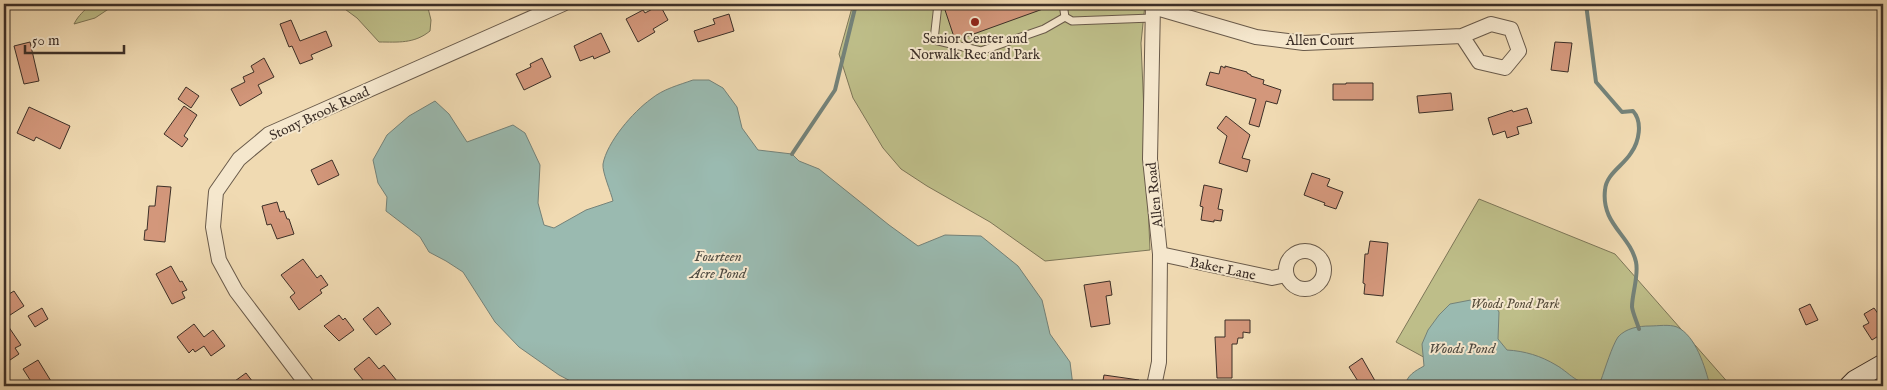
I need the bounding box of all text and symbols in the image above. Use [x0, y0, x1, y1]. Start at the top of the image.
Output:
marker: Senior Center and Norwalk Rec and Park [969, 16, 981, 28]
scale bar [25, 22, 124, 54]
place label: Senior Center and Norwalk Rec and Park [910, 30, 1041, 64]
text: 50 m [32, 31, 60, 50]
street label: Allen Court [1285, 32, 1355, 50]
street label: Stony Brook Road [267, 83, 373, 145]
street label: Allen Road [1143, 161, 1167, 229]
water label: Fourteen Acre Pond [688, 247, 747, 283]
street label: Baker Lane [1188, 253, 1258, 285]
park label: Woods Pond Park [1470, 295, 1560, 313]
water label: Woods Pond [1429, 339, 1496, 358]

